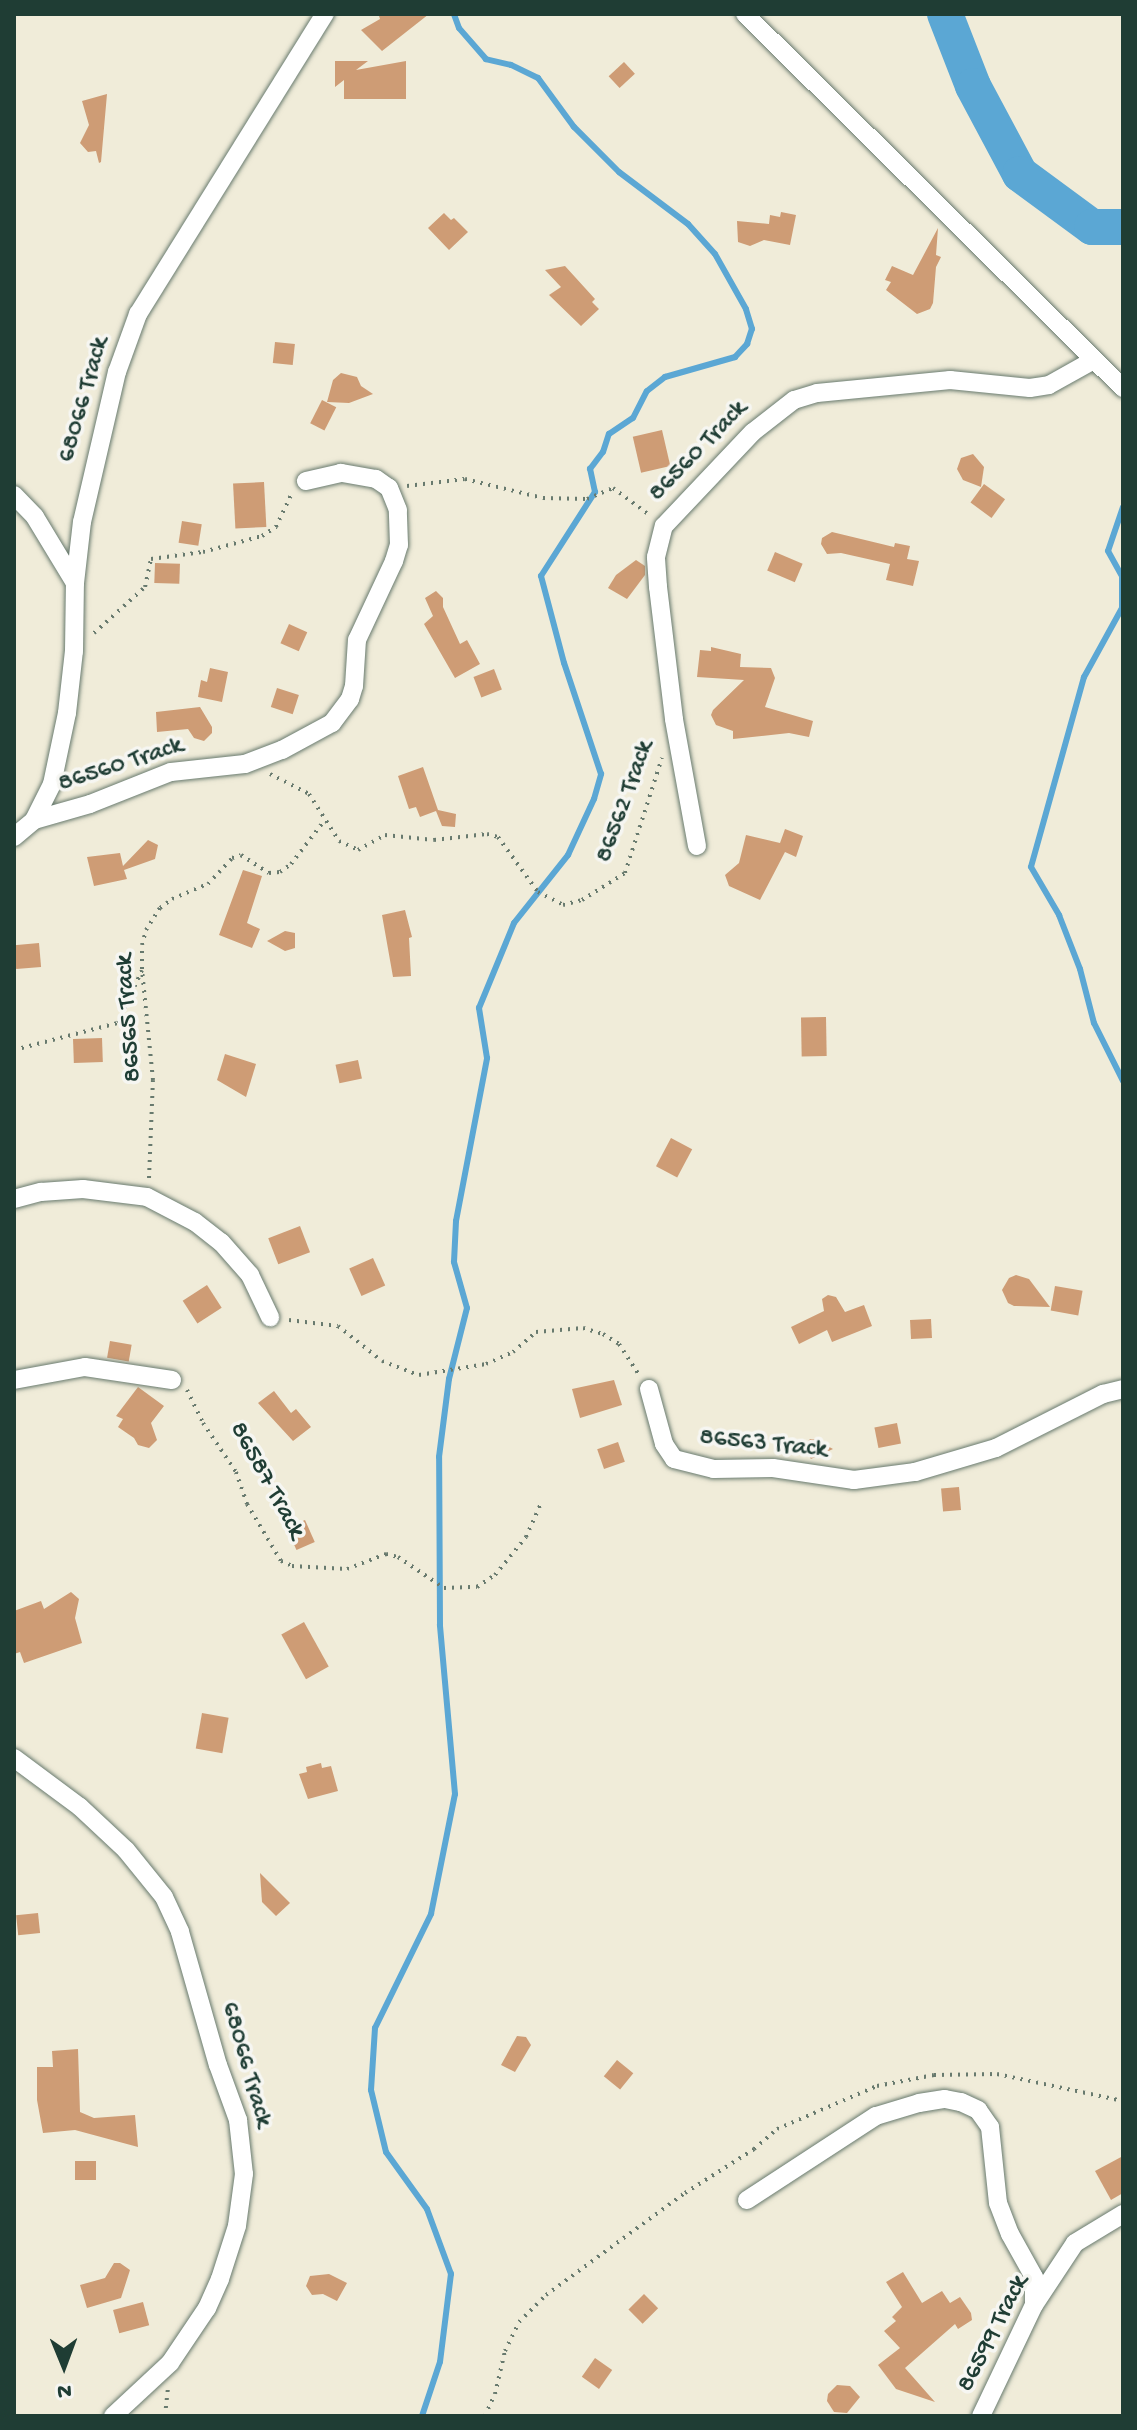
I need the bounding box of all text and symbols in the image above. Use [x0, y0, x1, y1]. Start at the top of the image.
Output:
street label: 68066 Track [52, 334, 118, 466]
street label: 86560 Track [643, 395, 755, 509]
street label: 86560 Track [55, 731, 187, 801]
street label: 86562 Track [590, 737, 662, 867]
street label: 86565 Track [110, 953, 150, 1083]
street label: 86587 Track [221, 1417, 311, 1545]
street label: 86563 Track [698, 1423, 828, 1467]
street label: 68066 Track [212, 1999, 278, 2131]
street label: 86599 Track [951, 2270, 1037, 2398]
north arrow [24, 2326, 104, 2406]
text: N [57, 2377, 72, 2403]

